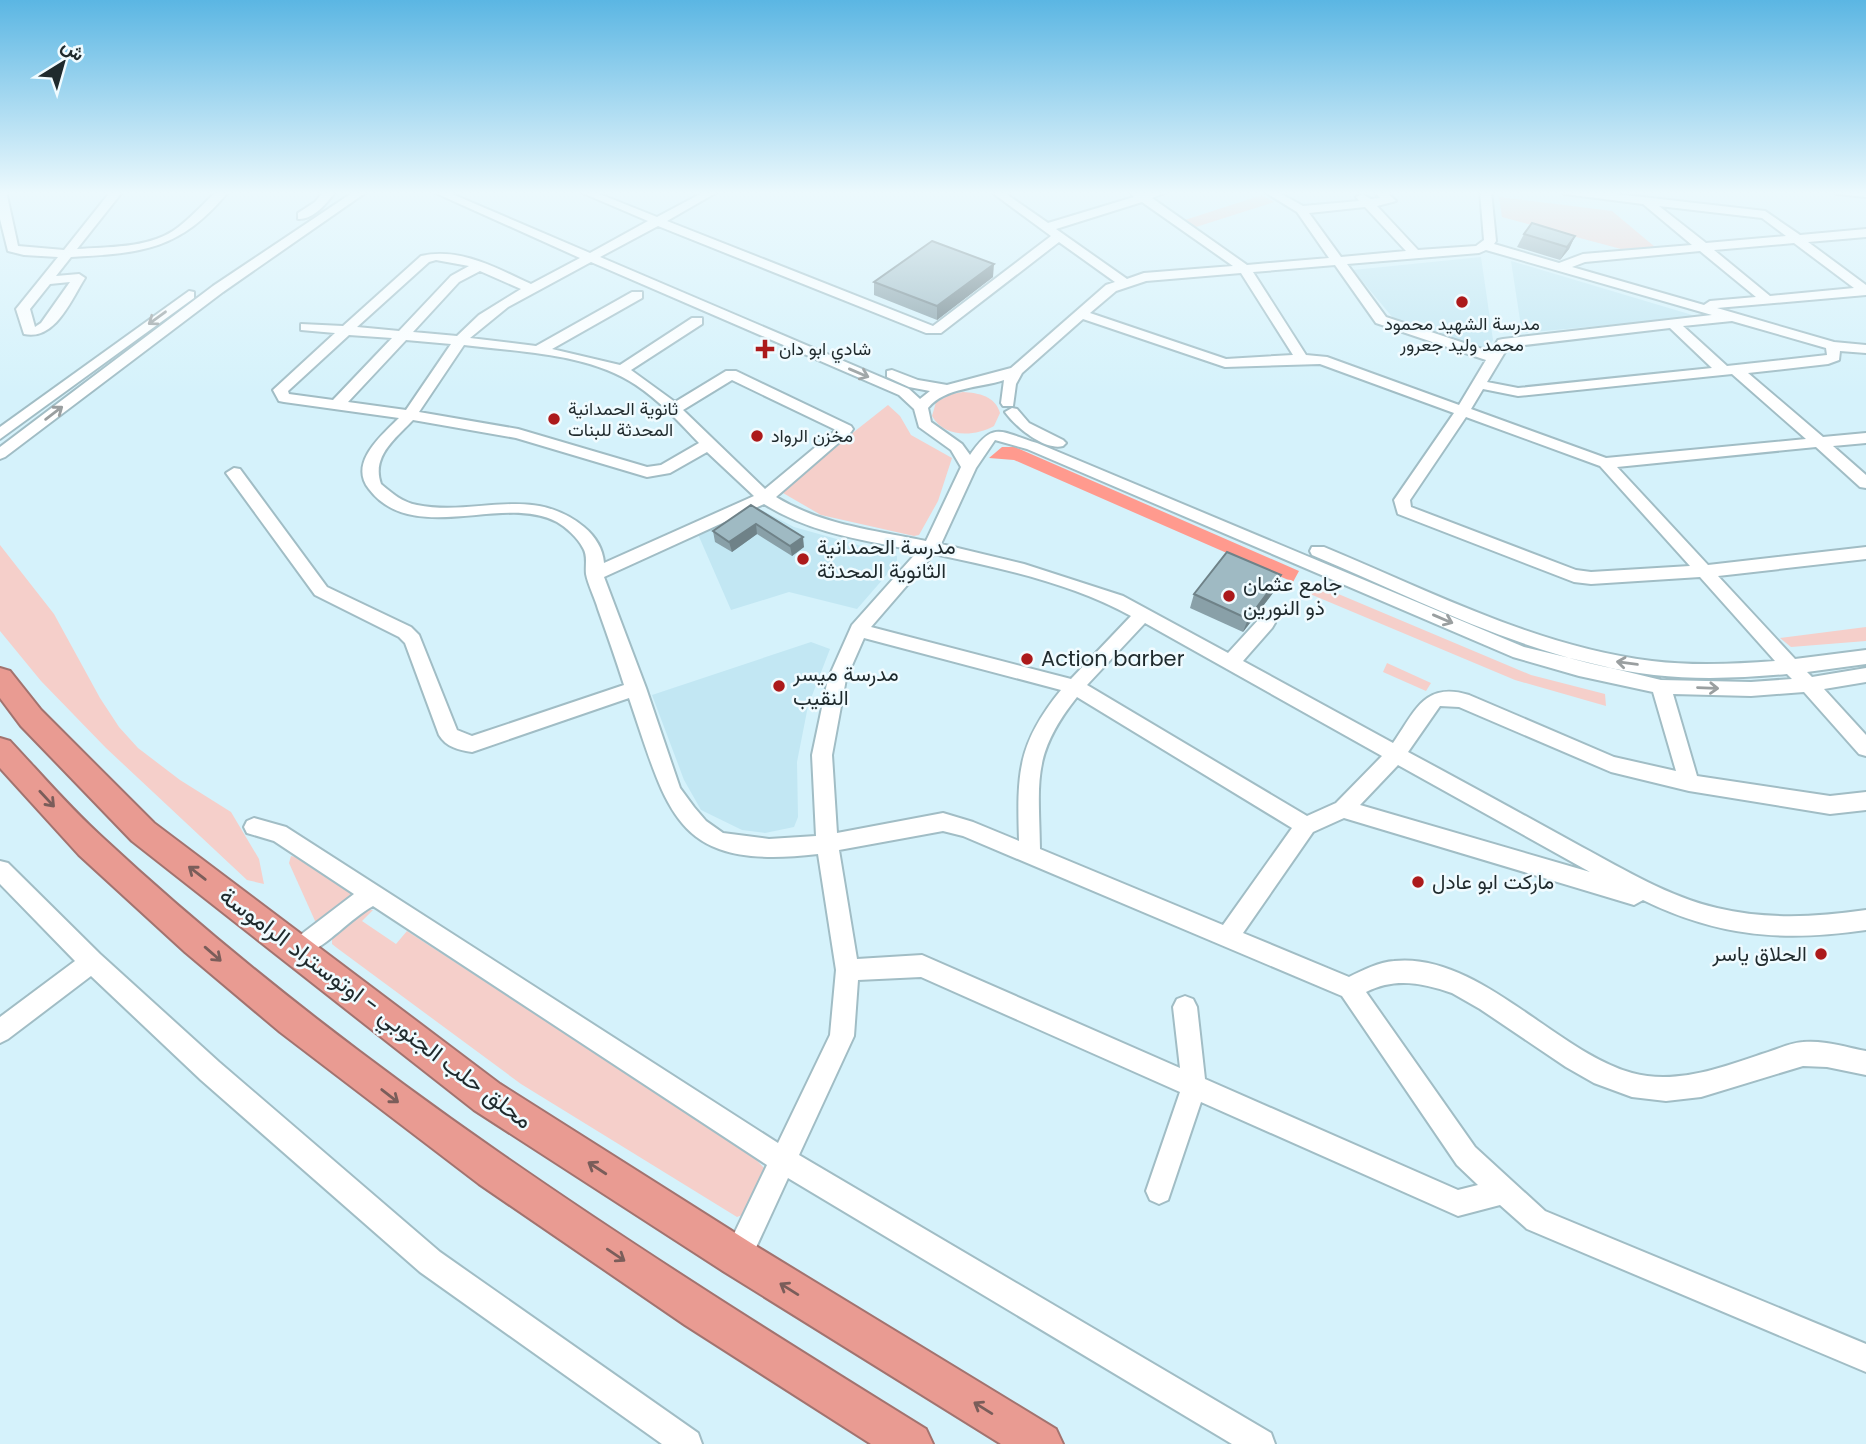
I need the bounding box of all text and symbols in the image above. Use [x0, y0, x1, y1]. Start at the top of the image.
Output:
north arrow [28, 28, 98, 98]
text: ش [56, 32, 90, 68]
marker: مدرسة الشهيد محمود محمد وليد جعرور [1454, 294, 1470, 310]
one-way arrow [148, 311, 167, 325]
place label: مدرسة الشهيد محمود محمد وليد جعرور [1384, 311, 1540, 357]
place label: شادي ابو دان [779, 336, 871, 364]
marker: شادي ابو دان [757, 341, 773, 357]
one-way arrow [848, 367, 869, 380]
place label: ثانوية الحمدانية المحدثة للبنات [568, 396, 678, 442]
one-way arrow [45, 405, 63, 420]
marker: ثانوية الحمدانية المحدثة للبنات [546, 411, 562, 427]
place label: مخزن الرواد [771, 423, 853, 448]
marker: مخزن الرواد [749, 428, 765, 444]
place label: مدرسة الحمدانية الثانوية المحدثة [817, 532, 956, 585]
marker: مدرسة الحمدانية الثانوية المحدثة [795, 551, 811, 567]
place label: جامع عثمان ذو النورين [1243, 569, 1342, 622]
marker: جامع عثمان ذو النورين [1221, 588, 1237, 604]
one-way arrow [1431, 613, 1453, 626]
place label: Action barber [1041, 644, 1185, 673]
marker: Action barber [1019, 651, 1035, 667]
one-way arrow [1617, 656, 1639, 669]
place label: مدرسة ميسر النقيب [792, 659, 899, 712]
marker: مدرسة ميسر النقيب [771, 678, 787, 694]
one-way arrow [1696, 681, 1719, 695]
one-way arrow [38, 790, 55, 807]
one-way arrow [188, 866, 207, 881]
place label: ماركت ابو عادل [1432, 867, 1554, 896]
marker: ماركت ابو عادل [1410, 874, 1426, 890]
street label: محلق حلب الجنوبي - اوتوستراد الراموسة [211, 879, 540, 1139]
place label: الحلاق ياسر [1711, 939, 1807, 968]
one-way arrow [203, 946, 221, 962]
marker: الحلاق ياسر [1813, 946, 1829, 962]
one-way arrow [381, 1088, 399, 1103]
one-way arrow [588, 1160, 607, 1175]
one-way arrow [606, 1248, 626, 1262]
one-way arrow [780, 1282, 800, 1296]
one-way arrow [974, 1401, 993, 1416]

